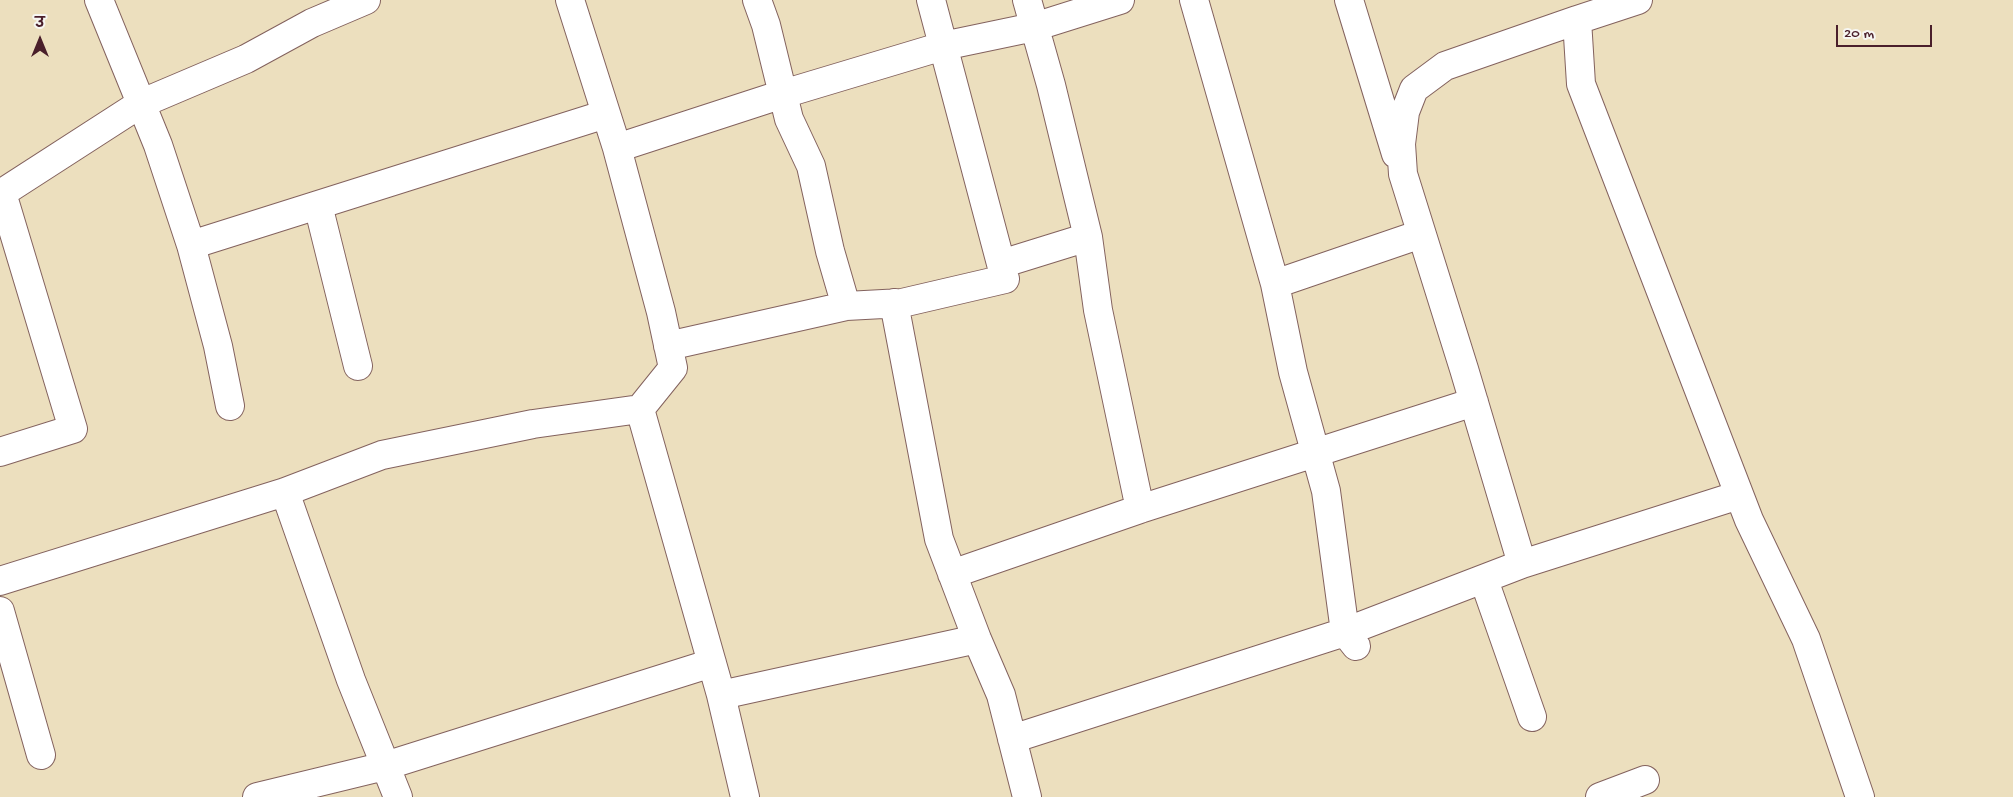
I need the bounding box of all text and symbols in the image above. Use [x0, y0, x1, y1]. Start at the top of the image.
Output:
north arrow [15, 15, 65, 65]
scale bar [1838, 15, 1934, 47]
text: उ [35, 16, 45, 33]
text: 20 m [1844, 25, 1874, 43]

